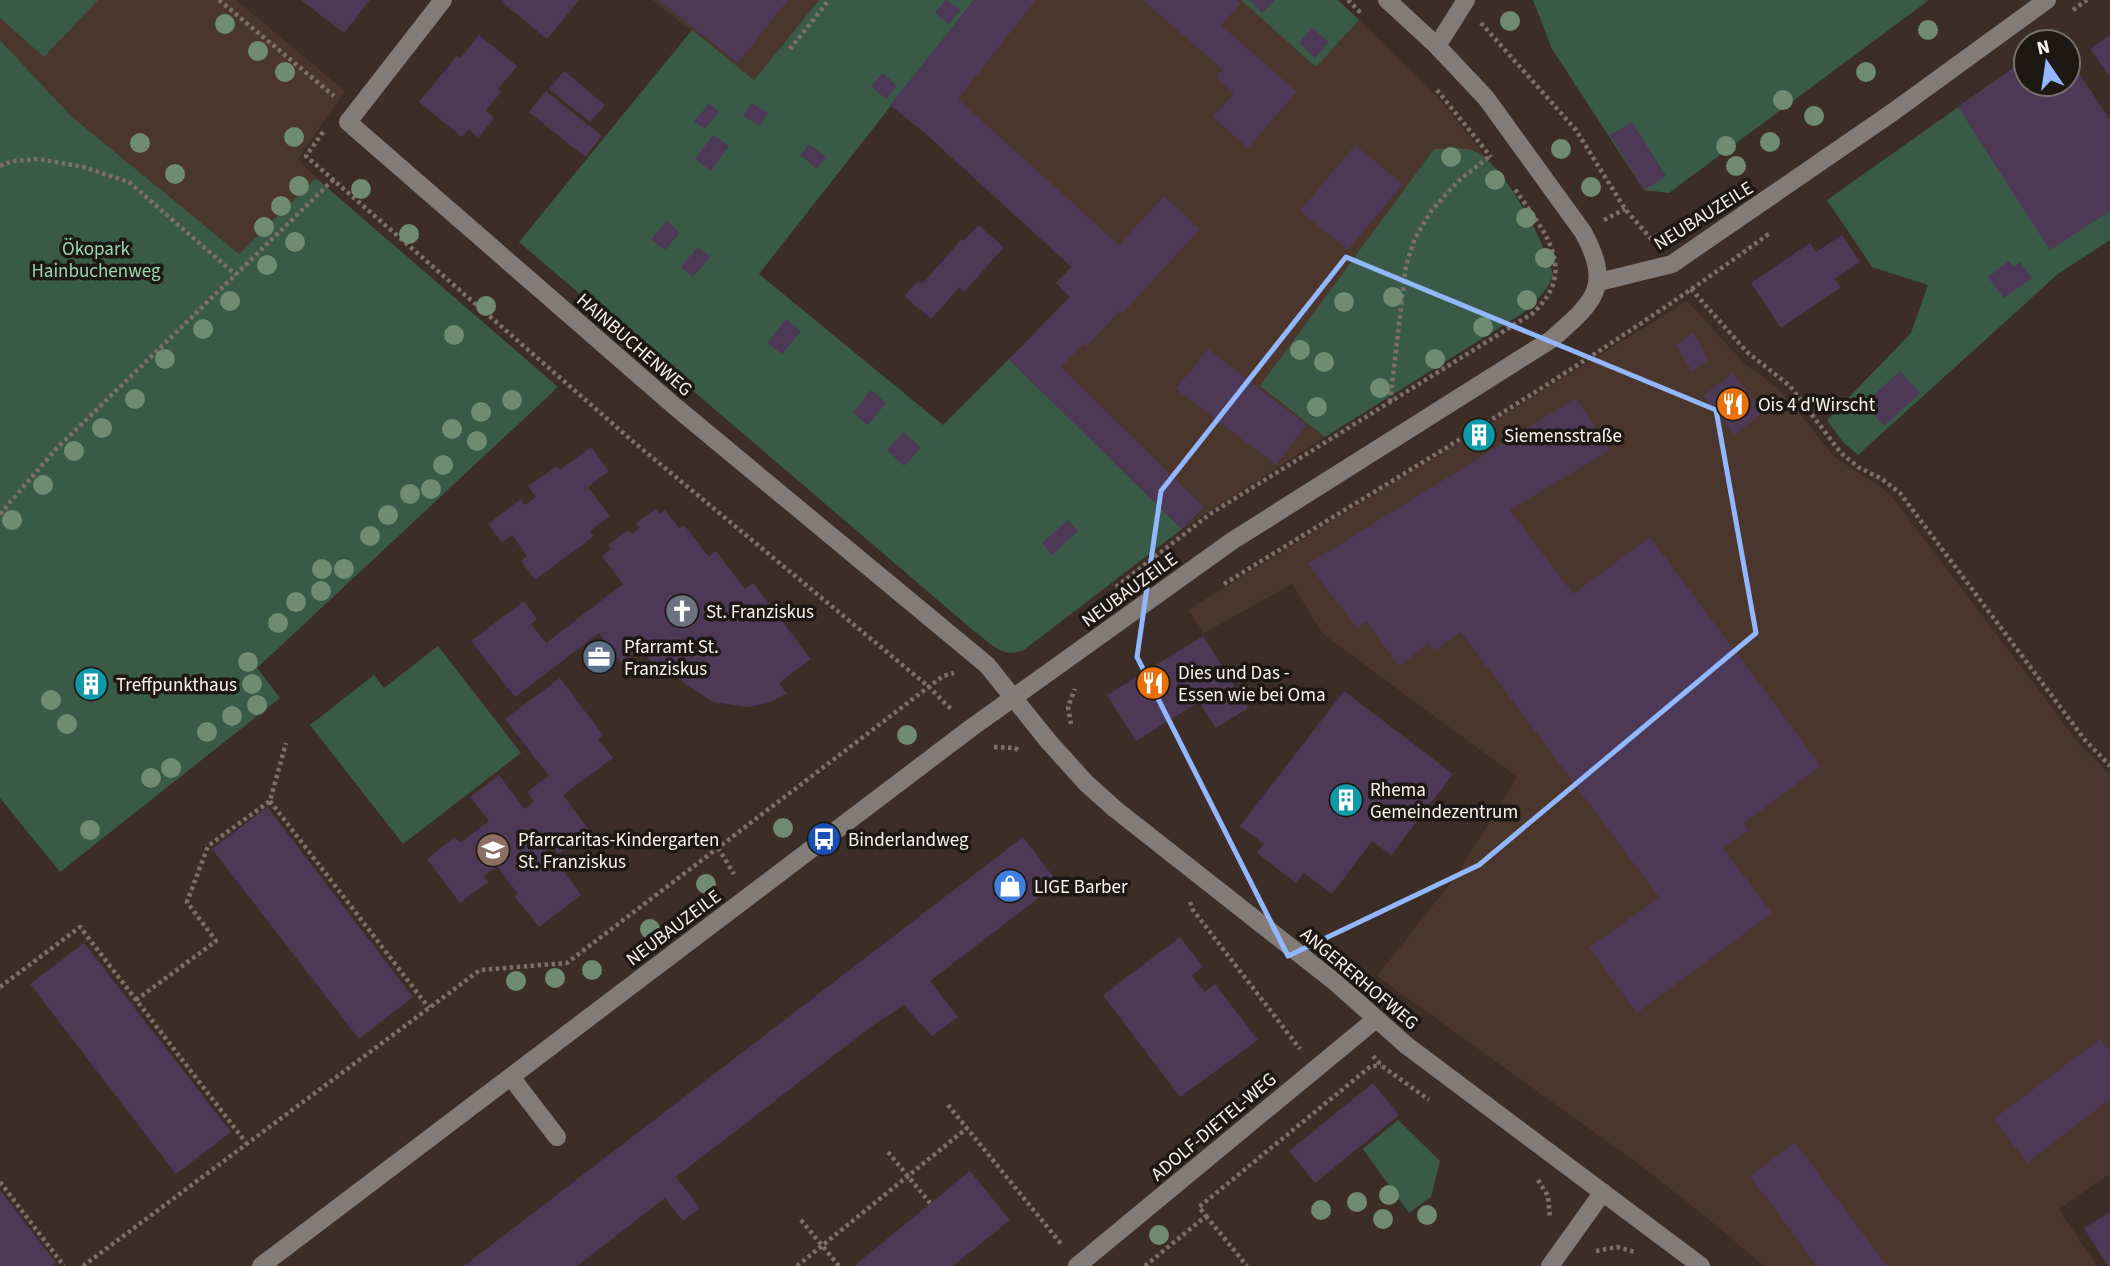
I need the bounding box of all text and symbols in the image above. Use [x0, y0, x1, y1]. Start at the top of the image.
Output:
north arrow [2012, 28, 2082, 98]
text: N [2034, 33, 2053, 62]
street label: NEUBAUZEILE [1649, 175, 1759, 258]
park label: Ökopark Hainbuchenweg [31, 236, 161, 285]
street label: HAINBUCHENWEG [570, 287, 698, 403]
restaurant icon: Ois 4 d'Wirscht [1714, 385, 1752, 423]
place label: Ois 4 d'Wirscht [1758, 392, 1876, 419]
building icon: Siemensstraße [1460, 416, 1498, 454]
place label: Siemensstraße [1504, 423, 1622, 450]
street label: NEUBAUZEILE [1076, 546, 1183, 634]
church icon: St. Franziskus [663, 592, 701, 630]
place label: St. Franziskus [706, 599, 814, 626]
place label: Pfarramt St. Franziskus [624, 634, 719, 683]
office icon: Pfarramt St. Franziskus [580, 638, 618, 676]
place label: Dies und Das - Essen wie bei Oma [1178, 660, 1325, 709]
restaurant icon: Dies und Das - Essen wie bei Oma [1134, 664, 1172, 702]
building icon: Treffpunkthaus [72, 665, 110, 703]
place label: Treffpunkthaus [116, 672, 237, 699]
place label: Rhema Gemeindezentrum [1370, 777, 1518, 826]
building icon: Rhema Gemeindezentrum [1327, 781, 1365, 819]
bus stop icon: Binderlandweg [805, 820, 843, 858]
place label: Pfarrcaritas-Kindergarten St. Franziskus [518, 827, 719, 876]
place label: Binderlandweg [848, 827, 969, 854]
school or university icon: Pfarrcaritas-Kindergarten St. Franziskus [474, 831, 512, 869]
shop icon: LIGE Barber [991, 867, 1029, 905]
place label: LIGE Barber [1034, 874, 1128, 901]
street label: NEUBAUZEILE [621, 884, 727, 973]
street label: ANGERERHOFWEG [1294, 922, 1424, 1037]
street label: ADOLF-DIETEL-WEG [1145, 1066, 1283, 1188]

